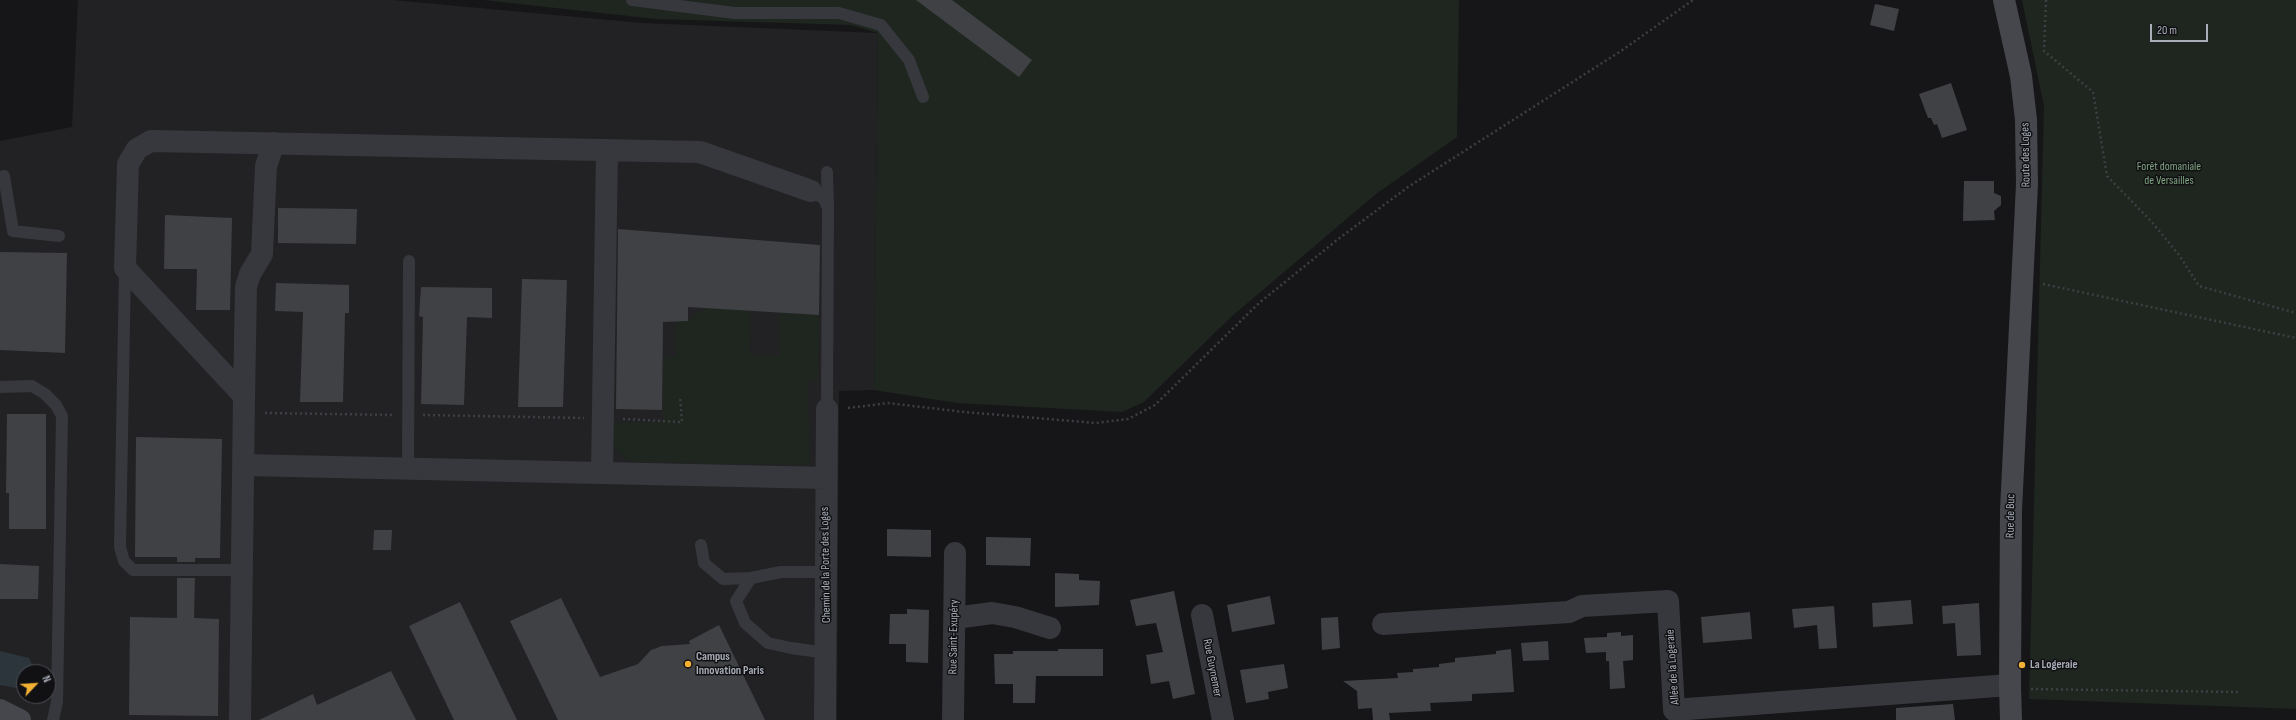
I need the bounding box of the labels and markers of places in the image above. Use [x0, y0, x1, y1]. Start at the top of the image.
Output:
place label: Campus Innovation Paris [696, 650, 764, 678]
place label: La Logeraie [2030, 658, 2078, 672]
marker: Campus Innovation Paris [683, 659, 693, 669]
marker: La Logeraie [2017, 660, 2027, 670]

